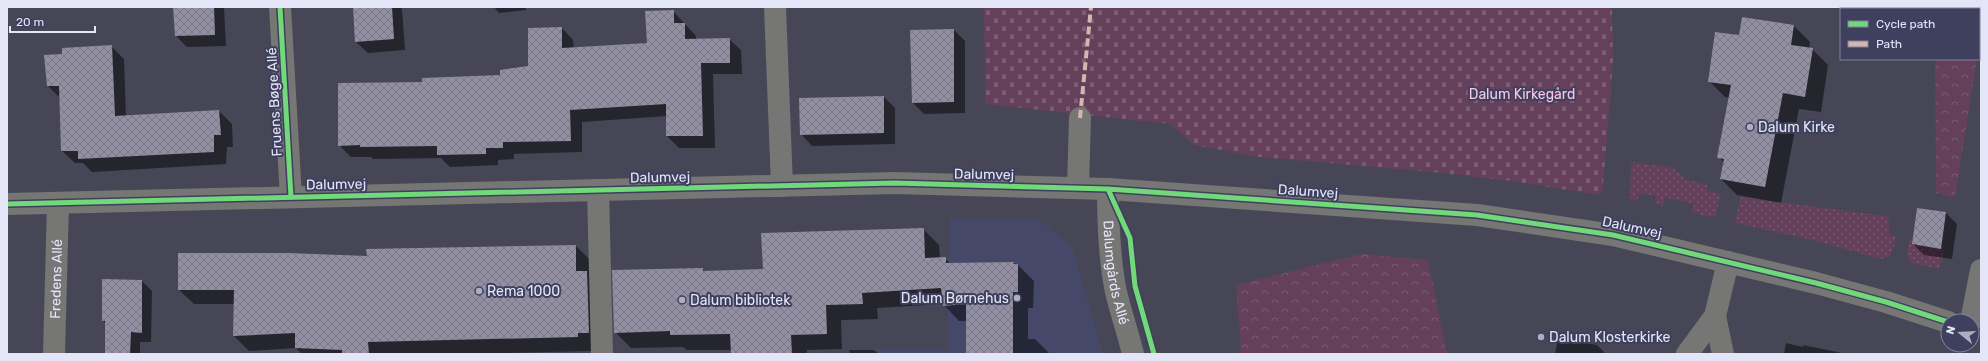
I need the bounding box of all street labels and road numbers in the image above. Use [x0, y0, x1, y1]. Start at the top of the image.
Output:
street label: Fruens Bøge Allé [263, 47, 286, 157]
street label: Dalumvej [954, 165, 1014, 184]
street label: Dalumvej [630, 168, 690, 187]
street label: Dalumvej [306, 175, 366, 194]
street label: Dalumvej [1277, 181, 1339, 202]
street label: Dalumvej [1601, 213, 1663, 242]
street label: Dalumgårds Allé [1099, 220, 1133, 327]
street label: Fredens Allé [47, 239, 66, 319]

